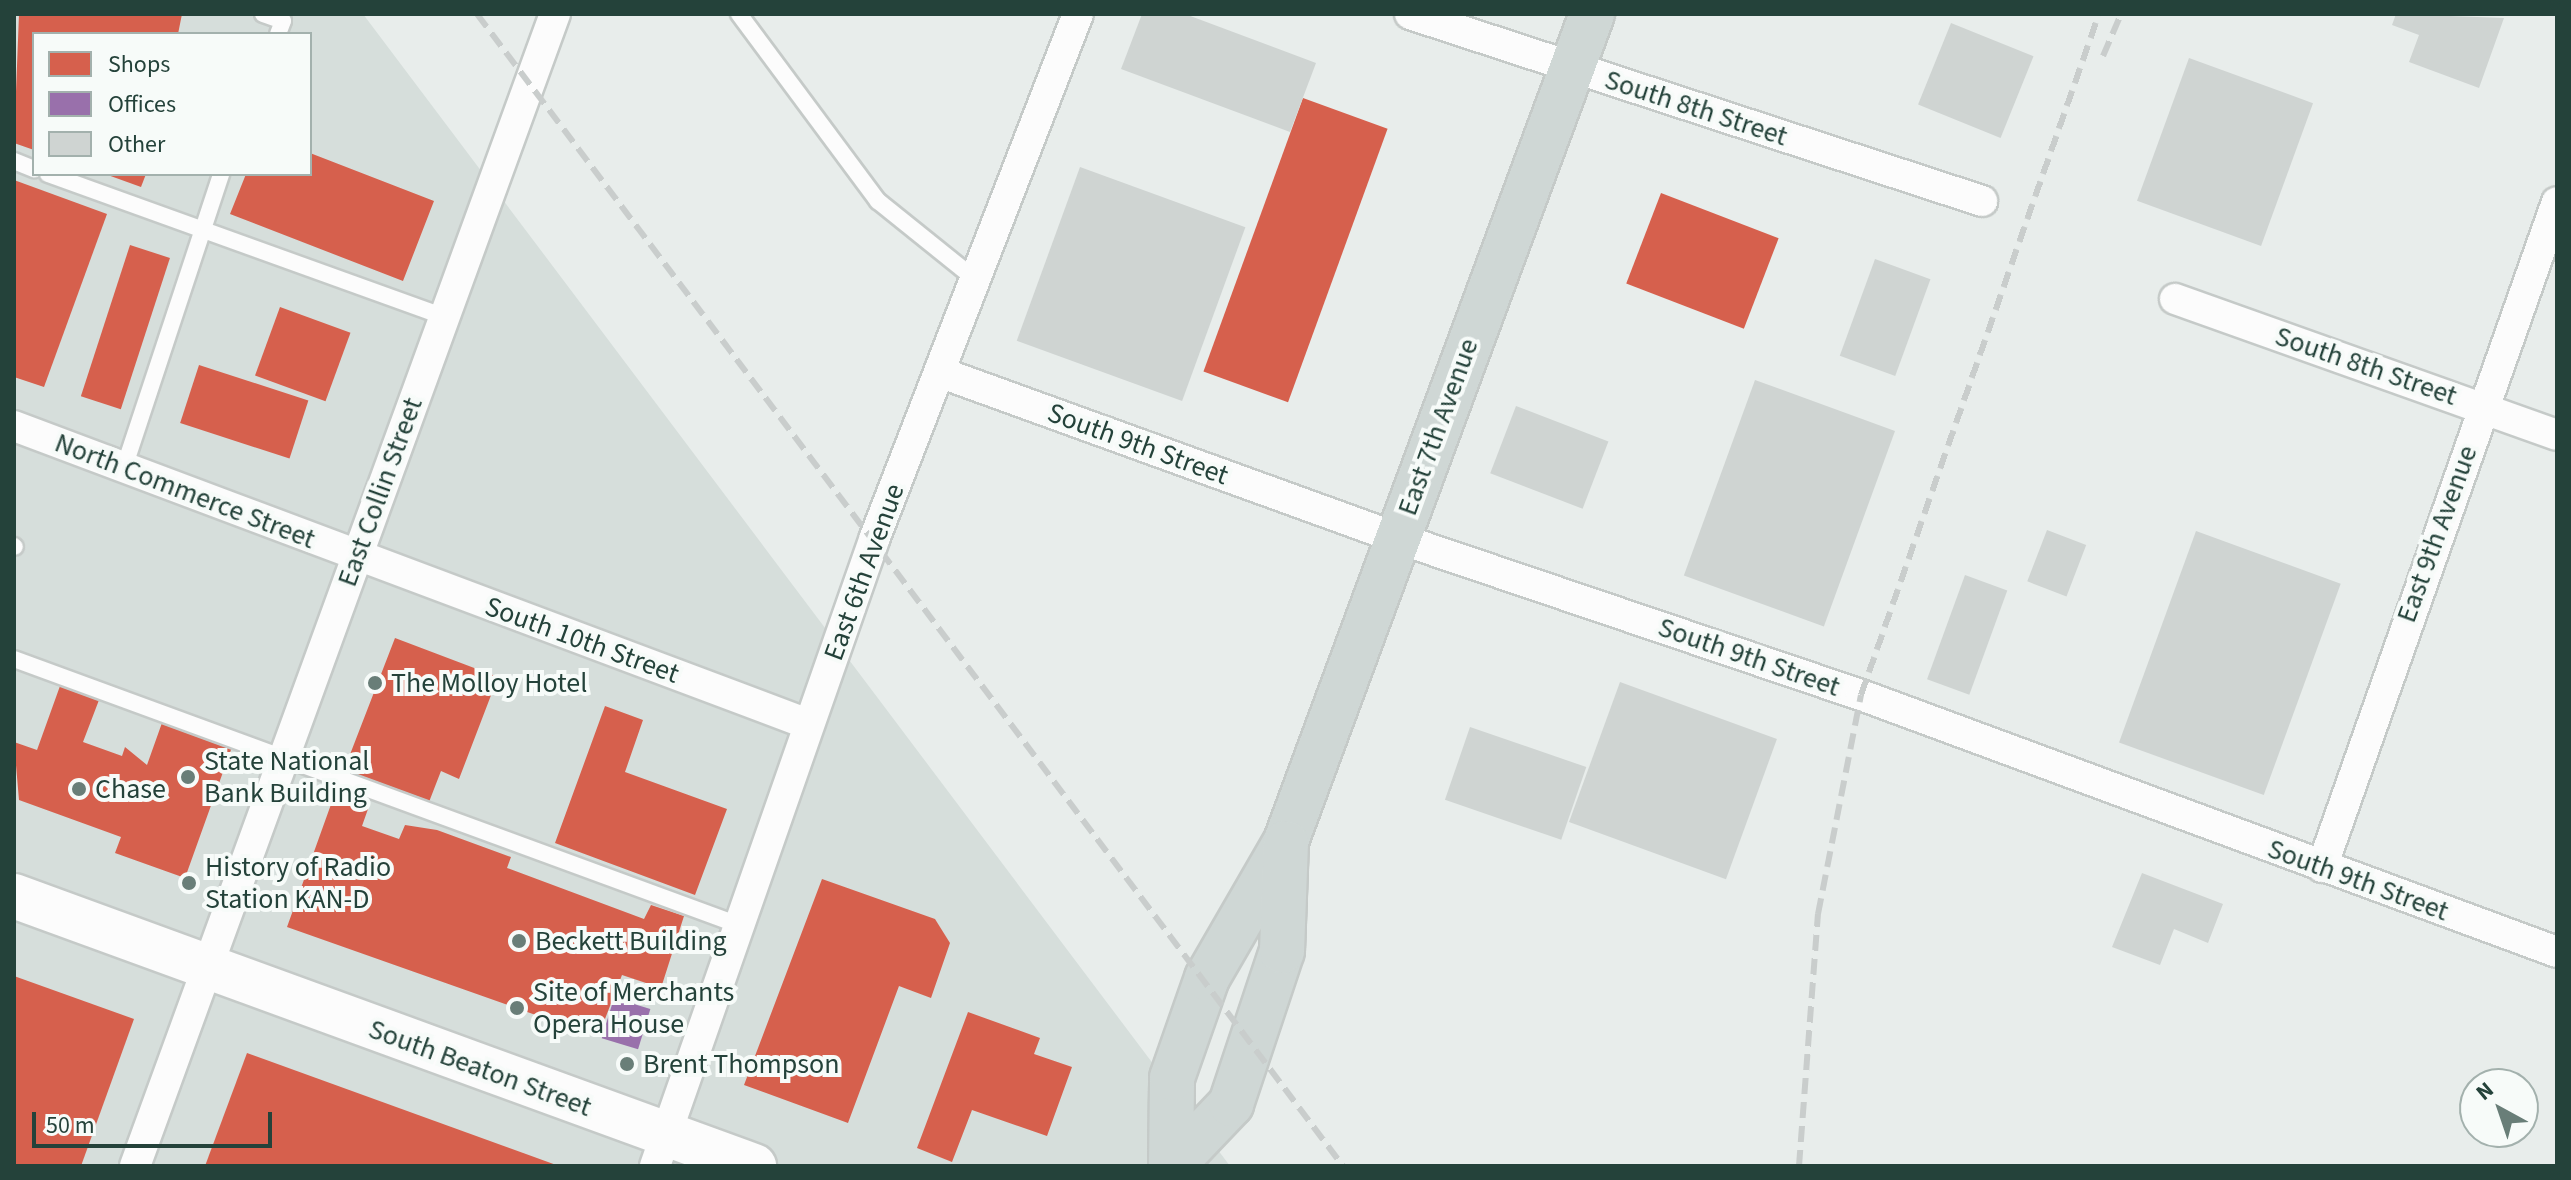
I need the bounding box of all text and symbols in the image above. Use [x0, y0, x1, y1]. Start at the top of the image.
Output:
legend [32, 32, 312, 176]
text: Shops [108, 47, 170, 82]
street label: South 8th Street [1600, 63, 1792, 153]
text: Offices [108, 87, 176, 122]
text: Other [108, 127, 165, 162]
street label: South 8th Street [2271, 319, 2461, 413]
street label: East 7th Avenue [1390, 334, 1486, 520]
street label: East Collin Street [330, 393, 430, 591]
street label: South 9th Street [1043, 396, 1233, 492]
street label: North Commerce Street [50, 426, 320, 556]
street label: East 9th Avenue [2389, 441, 2485, 627]
street label: East 6th Avenue [816, 479, 912, 665]
street label: South 10th Street [480, 589, 684, 691]
street label: South 9th Street [1654, 610, 1844, 704]
place label: The Molloy Hotel [391, 666, 587, 700]
marker: The Molloy Hotel [366, 674, 384, 692]
place label: State National Bank Building [204, 744, 369, 810]
marker: State National Bank Building [179, 768, 197, 786]
place label: Chase [95, 772, 166, 806]
marker: Chase [70, 780, 88, 798]
street label: South 9th Street [2263, 832, 2453, 928]
place label: History of Radio Station KAN-D [205, 850, 391, 916]
marker: History of Radio Station KAN-D [180, 874, 198, 892]
place label: Beckett Building [535, 924, 727, 958]
marker: Beckett Building [510, 932, 528, 950]
place label: Site of Merchants Opera House [533, 975, 734, 1041]
marker: Site of Merchants Opera House [508, 999, 526, 1017]
street label: South Beaton Street [364, 1012, 596, 1124]
place label: Brent Thompson [643, 1047, 839, 1081]
marker: Brent Thompson [618, 1055, 636, 1073]
north arrow [2459, 1068, 2539, 1148]
text: N [2469, 1074, 2501, 1108]
scale bar [36, 1096, 276, 1146]
text: 50 m [46, 1108, 95, 1143]

